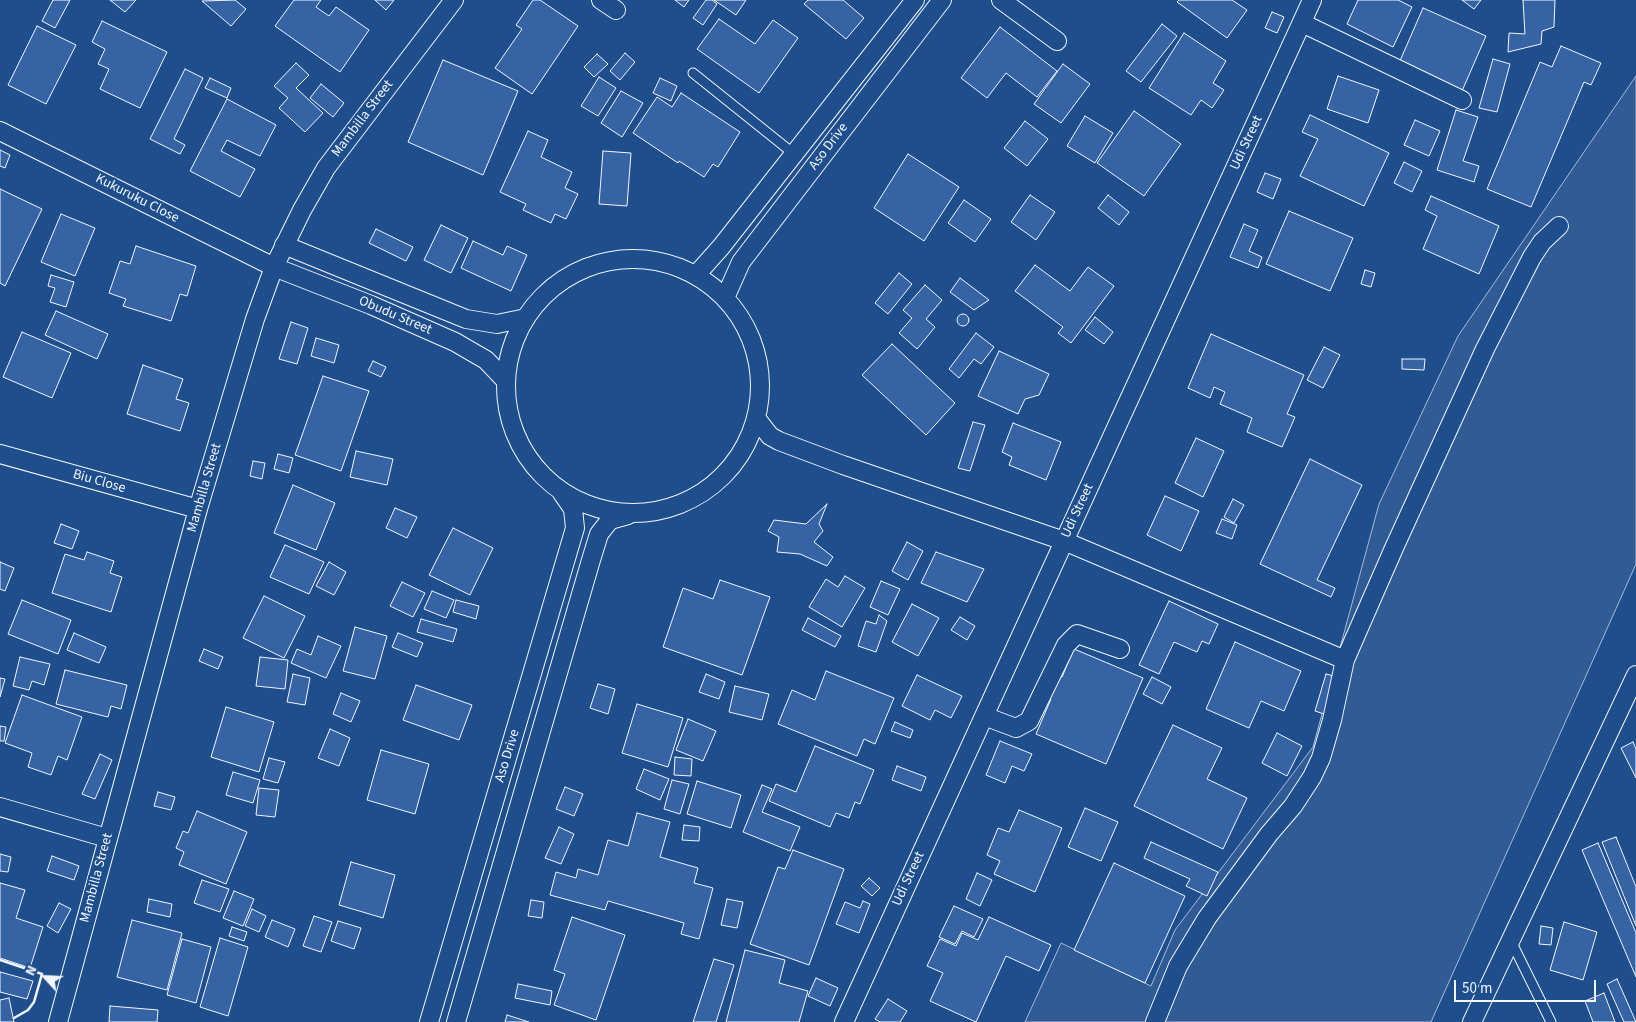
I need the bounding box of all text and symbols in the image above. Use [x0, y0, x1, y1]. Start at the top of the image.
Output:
street label: Mambilla Street [329, 77, 397, 161]
street label: Udi Street [1227, 113, 1267, 173]
street label: Aso Drive [806, 120, 852, 174]
street label: Kukuruku Close [92, 171, 182, 227]
street label: Obudu Street [356, 293, 434, 339]
street label: Mambilla Street [184, 441, 226, 535]
street label: Biu Close [71, 466, 127, 498]
street label: Udi Street [1058, 481, 1098, 541]
street label: Aso Drive [492, 727, 524, 785]
street label: Mambilla Street [77, 831, 117, 925]
street label: Udi Street [889, 849, 929, 909]
north arrow [20, 952, 70, 1002]
text: N [20, 962, 42, 979]
scale bar [1456, 970, 1598, 1002]
text: 50 m [1462, 978, 1492, 999]

